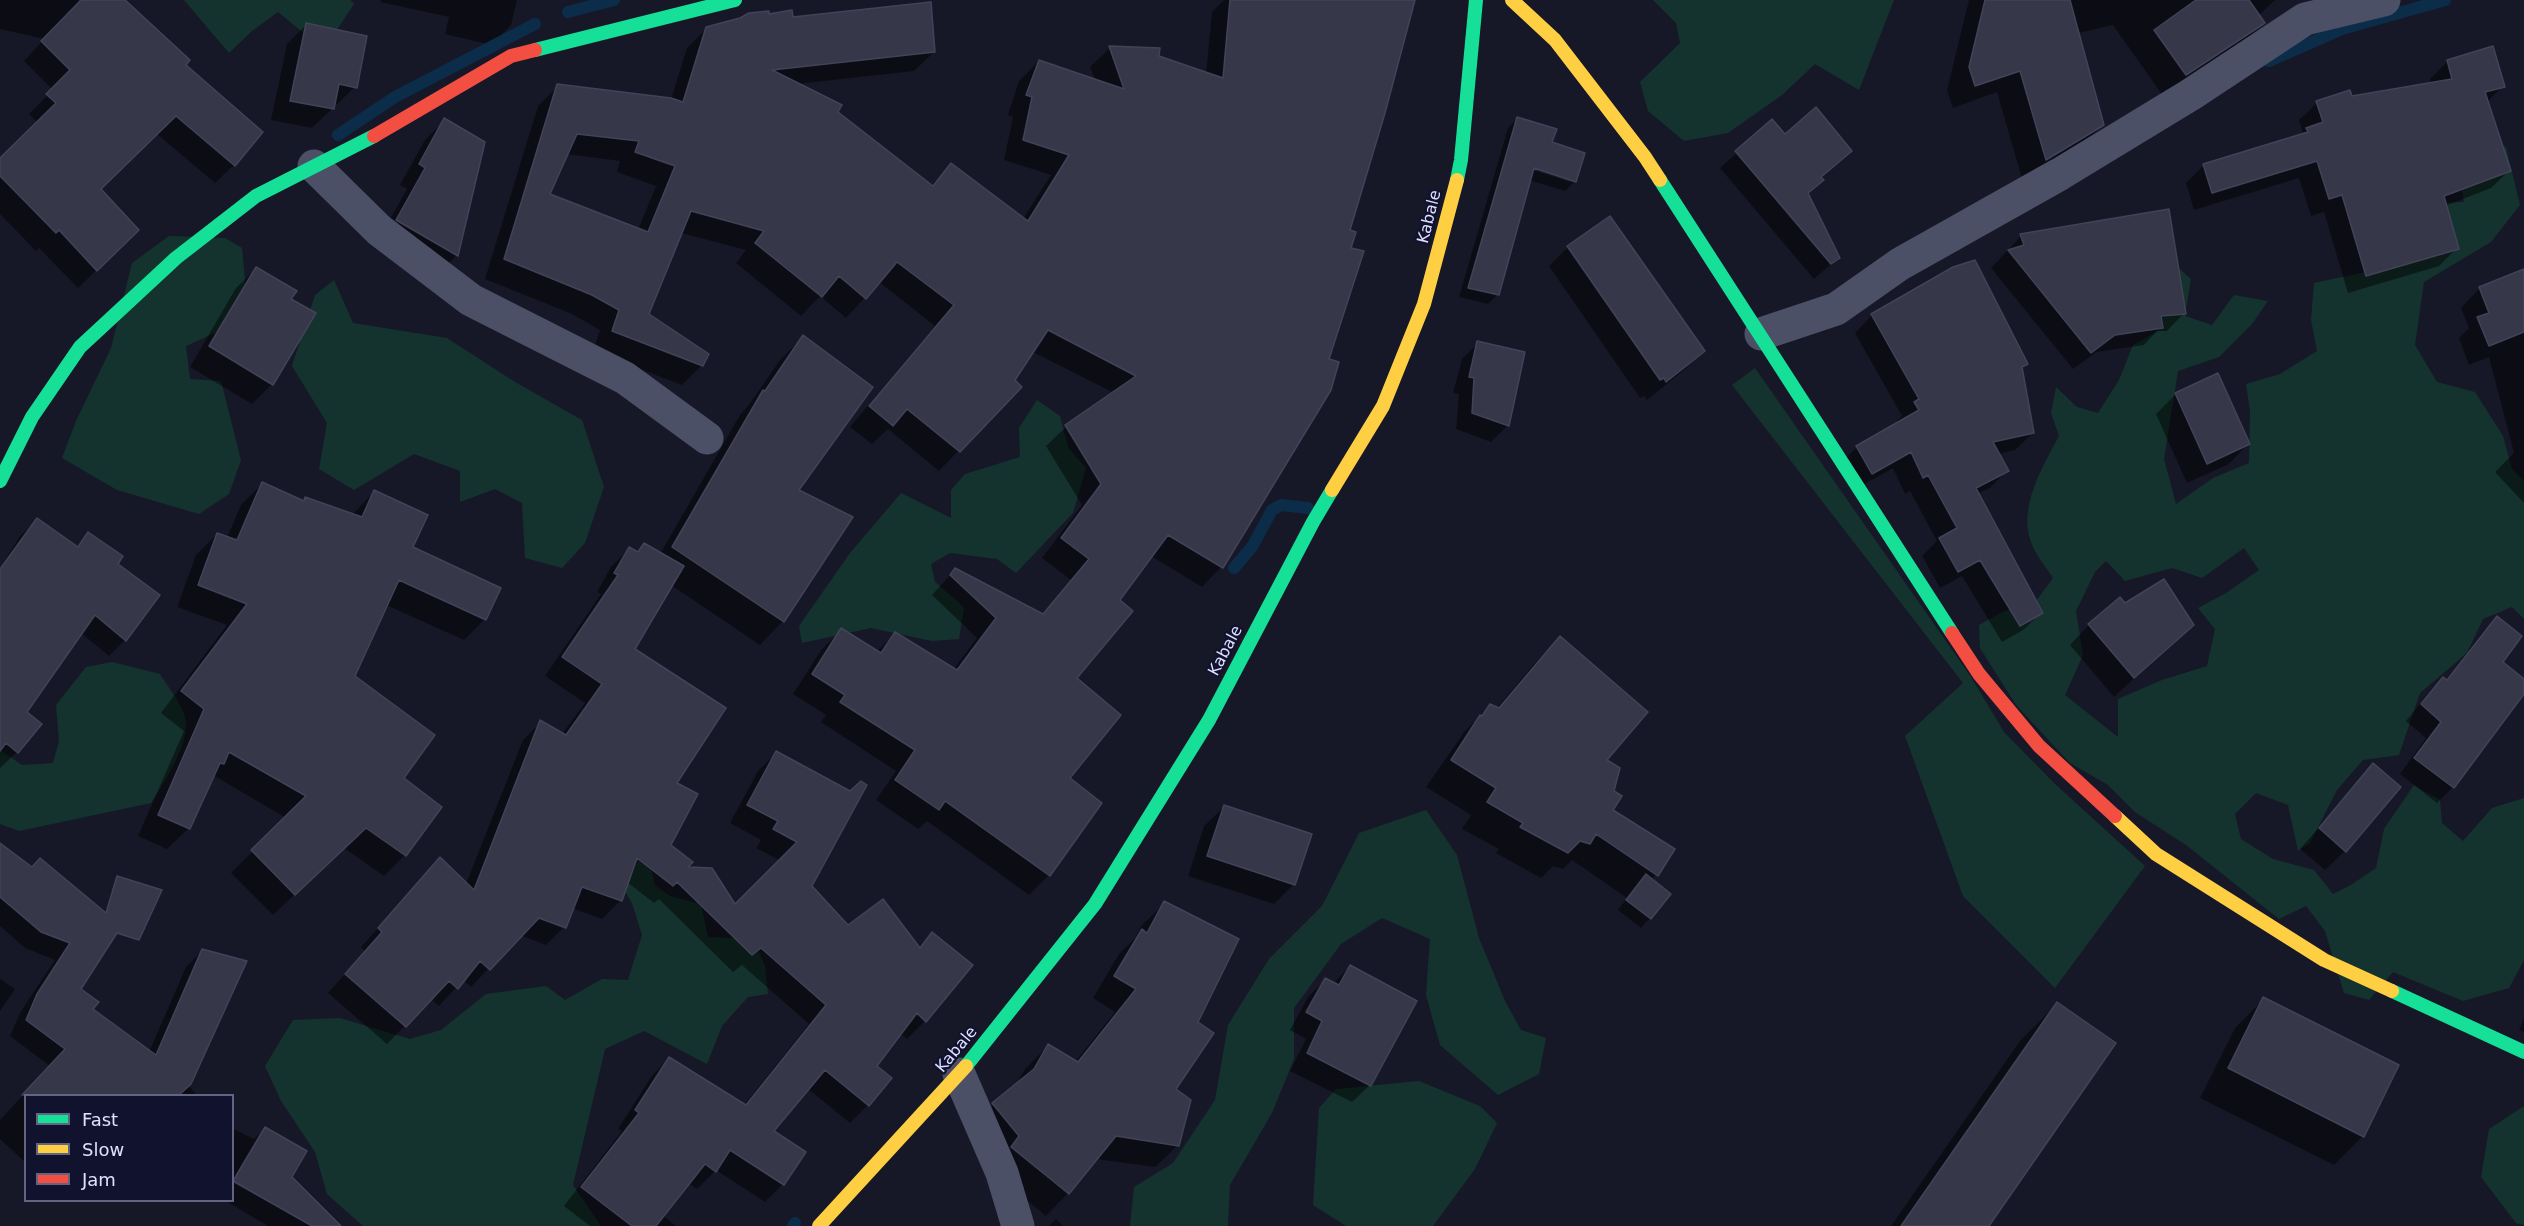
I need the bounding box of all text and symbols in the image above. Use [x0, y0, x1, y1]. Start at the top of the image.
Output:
street label: Kabale [1414, 188, 1446, 246]
street label: Kabale [1205, 623, 1247, 679]
street label: Kabale [932, 1023, 982, 1077]
legend [24, 1094, 234, 1202]
text: Fast [82, 1109, 118, 1130]
text: Slow [82, 1139, 124, 1160]
text: Jam [82, 1169, 116, 1190]

